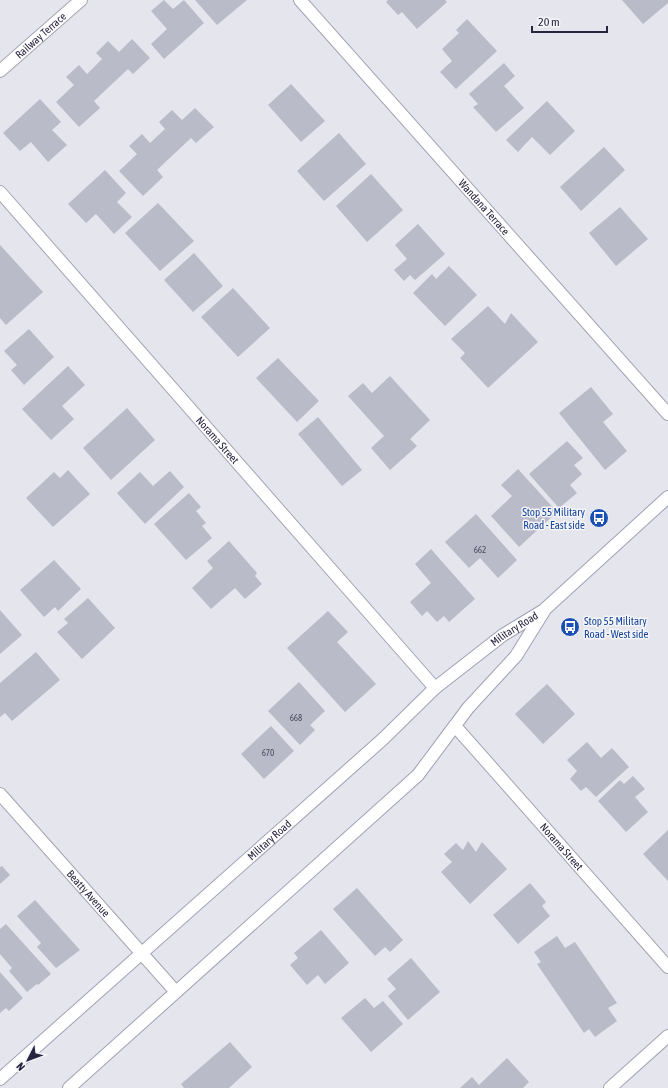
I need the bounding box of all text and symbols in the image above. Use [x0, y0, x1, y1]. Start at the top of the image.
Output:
scale bar [532, 8, 607, 34]
street label: Railway Terrace [13, 10, 68, 61]
text: 20 m [538, 15, 560, 29]
street label: Wandana Terrace [456, 177, 512, 237]
street label: Norama Street [194, 414, 241, 466]
place label: Stop 55 Military Road - East side [522, 506, 585, 531]
bus stop icon: Stop 55 Military Road - East side [588, 507, 610, 529]
house number: 662 [474, 545, 486, 555]
street label: Military Road [488, 609, 540, 648]
place label: Stop 55 Military Road - West side [584, 615, 649, 640]
bus stop icon: Stop 55 Military Road - West side [559, 616, 581, 638]
house number: 668 [290, 713, 302, 723]
house number: 670 [262, 748, 274, 758]
street label: Military Road [245, 818, 293, 862]
street label: Norama Street [538, 821, 586, 873]
street label: Beatty Avenue [65, 868, 112, 919]
north arrow [8, 1040, 48, 1080]
text: N [14, 1060, 27, 1073]

